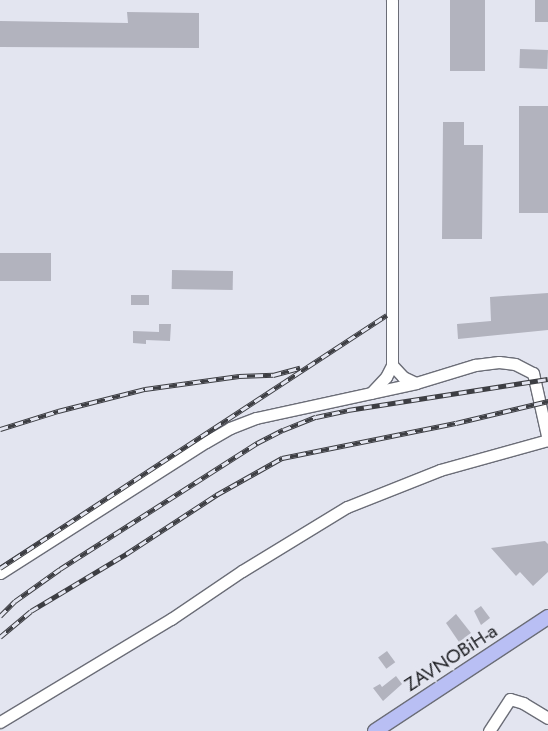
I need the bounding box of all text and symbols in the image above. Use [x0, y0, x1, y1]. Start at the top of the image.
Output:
street label: ZAVNOBiH-a [401, 620, 501, 696]

